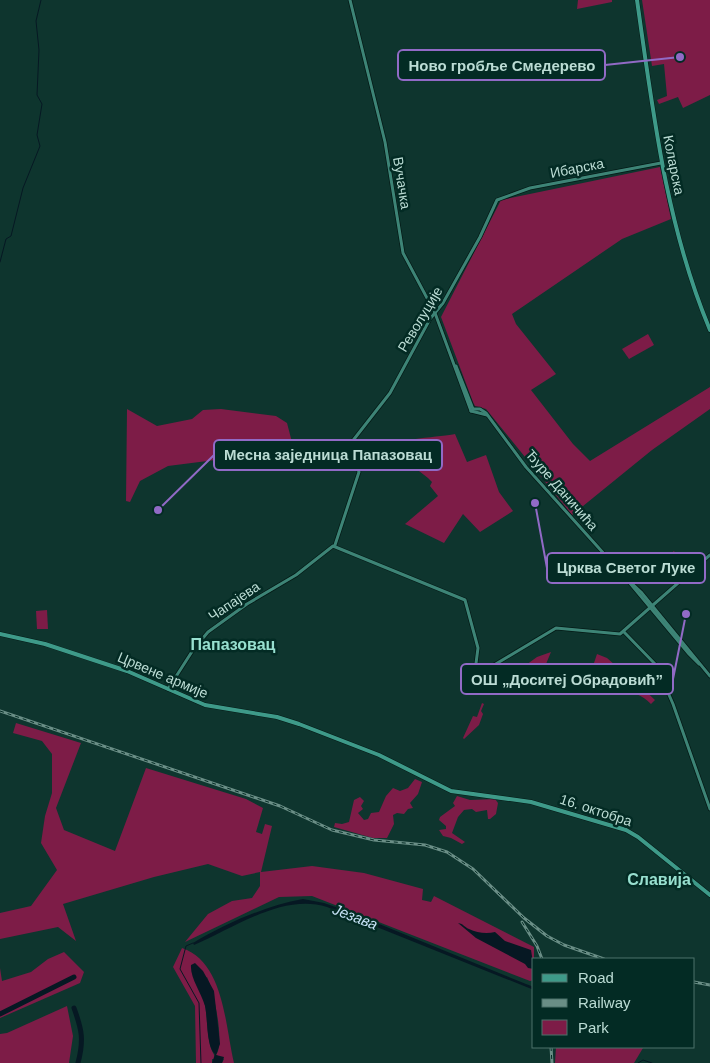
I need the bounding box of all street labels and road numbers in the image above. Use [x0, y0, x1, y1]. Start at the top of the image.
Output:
street label: Коларска [660, 134, 688, 196]
street label: Ибарска [549, 155, 606, 181]
street label: Вучачка [390, 156, 414, 210]
street label: Револуције [394, 283, 446, 354]
street label: Ђуре Даничића [523, 446, 602, 534]
street label: Чапајева [205, 578, 263, 624]
street label: Црвене армије [115, 649, 211, 701]
street label: 16. октобра [558, 791, 634, 829]

